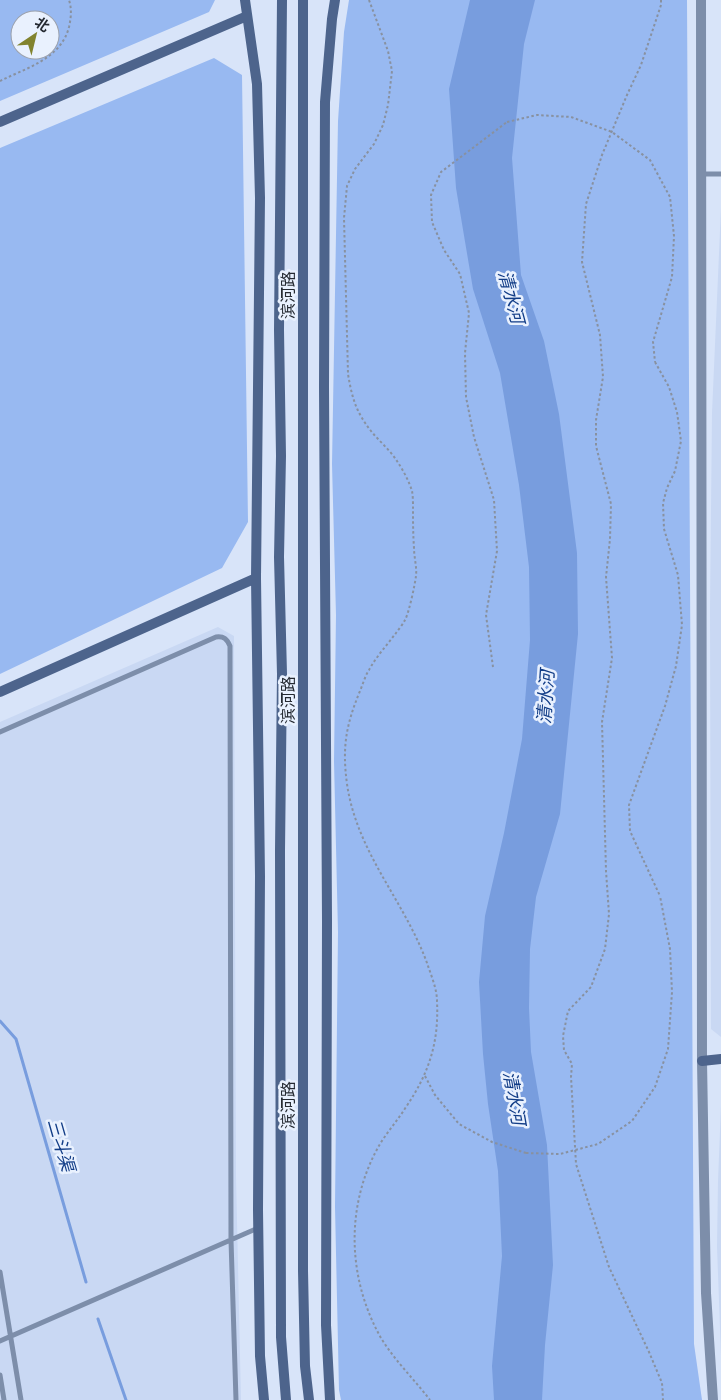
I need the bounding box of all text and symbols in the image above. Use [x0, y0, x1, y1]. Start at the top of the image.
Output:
north arrow [10, 10, 60, 60]
text: 北 [32, 13, 53, 36]
water label: 清水河 [493, 268, 530, 329]
street label: 滨河路 [278, 271, 298, 319]
water label: 清水河 [532, 666, 559, 725]
street label: 滨河路 [278, 676, 298, 724]
water label: 清水河 [498, 1069, 531, 1129]
street label: 滨河路 [278, 1081, 298, 1129]
water label: 三斗渠 [43, 1116, 81, 1177]

